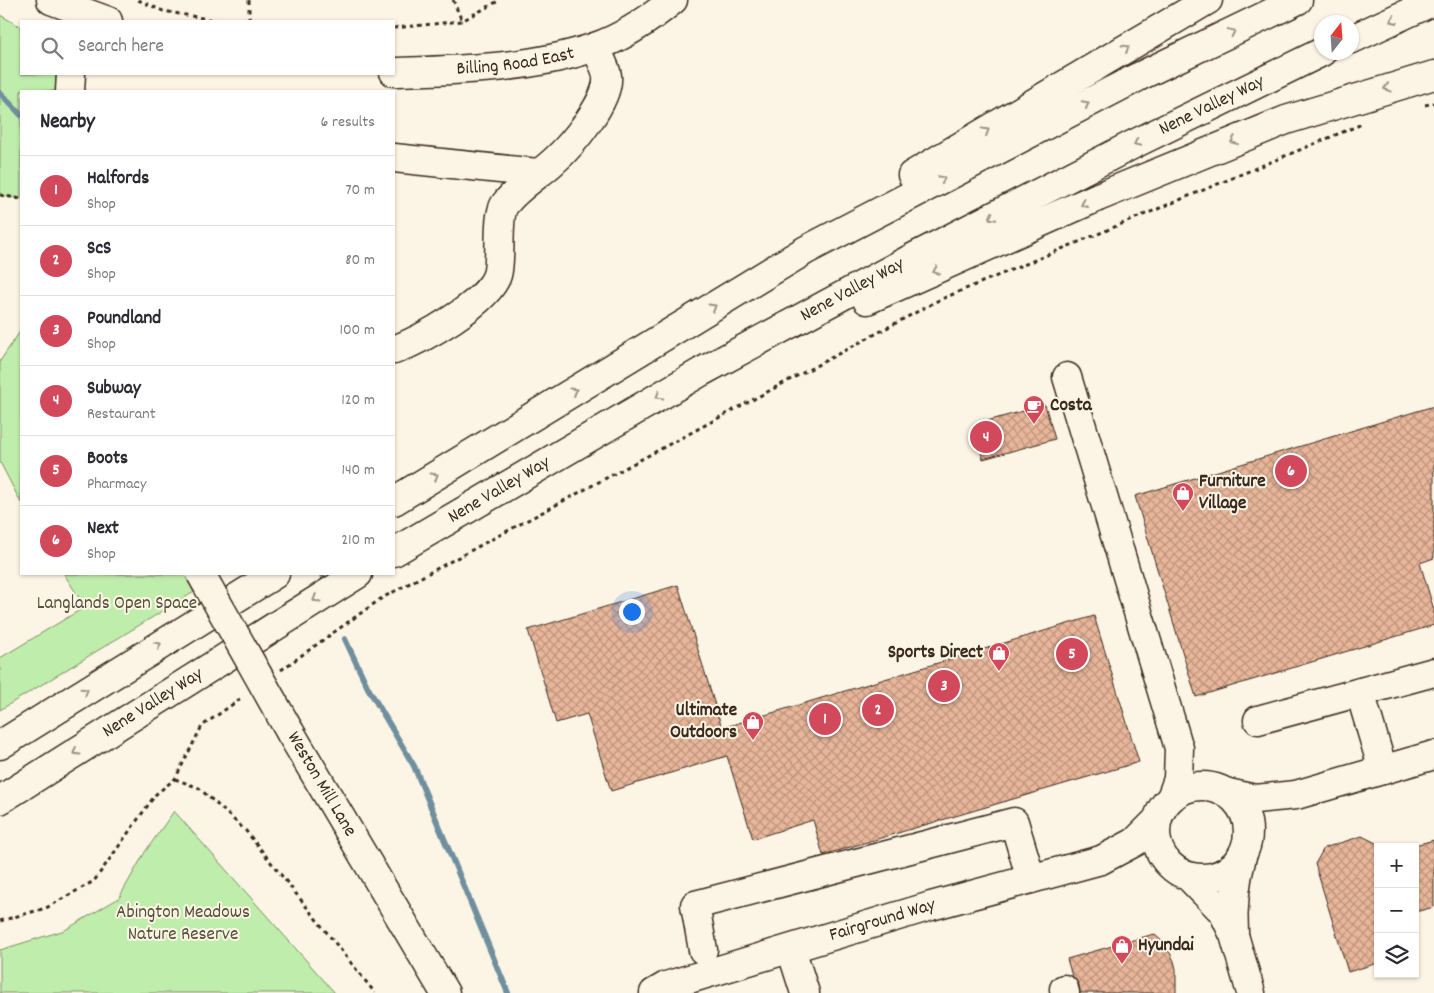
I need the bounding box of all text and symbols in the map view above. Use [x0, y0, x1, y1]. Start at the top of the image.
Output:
one-way arrow [1389, 13, 1398, 24]
north arrow [1314, 15, 1359, 60]
search box [20, 20, 395, 75]
one-way arrow [1227, 28, 1236, 38]
icon: search [38, 34, 66, 62]
text: Search here [78, 34, 164, 61]
street label: Billing Road East [456, 40, 578, 83]
one-way arrow [1120, 45, 1129, 55]
street label: Nene Valley Way [1155, 68, 1269, 143]
one-way arrow [1384, 83, 1392, 93]
one-way arrow [1081, 100, 1090, 110]
text: Nearby [40, 108, 95, 138]
text: 6 results [320, 111, 375, 134]
one-way arrow [980, 128, 989, 138]
one-way arrow [1230, 135, 1239, 145]
one-way arrow [1133, 137, 1142, 147]
text: Halfords [87, 166, 149, 193]
one-way arrow [937, 175, 946, 185]
text: 1 [54, 179, 58, 202]
text: 70 m [345, 179, 375, 202]
text: Shop [87, 193, 116, 216]
one-way arrow [1080, 197, 1089, 208]
one-way arrow [988, 211, 997, 221]
text: ScS [87, 236, 111, 263]
text: 2 [53, 249, 60, 272]
text: 80 m [345, 249, 375, 272]
street label: Nene Valley Way [796, 251, 909, 329]
text: Shop [87, 263, 116, 286]
one-way arrow [932, 264, 941, 275]
one-way arrow [707, 303, 716, 313]
text: Poundland [87, 306, 161, 333]
text: 3 [52, 319, 60, 342]
text: 100 m [339, 319, 375, 342]
text: Shop [87, 333, 116, 356]
text: Subway [87, 376, 141, 403]
one-way arrow [569, 388, 578, 398]
text: 4 [53, 389, 59, 412]
text: 120 m [341, 389, 375, 412]
one-way arrow [655, 390, 664, 400]
place label: Costa [1050, 393, 1093, 420]
cafe icon: Costa [1022, 394, 1046, 425]
text: Restaurant [87, 403, 156, 426]
pin: 4 [970, 418, 1002, 456]
text: Boots [87, 446, 128, 473]
street label: Nene Valley Way [443, 450, 556, 531]
pin: 6 [1275, 452, 1307, 490]
text: 5 [52, 459, 60, 482]
text: 140 m [341, 459, 375, 482]
place label: Furniture Village [1199, 469, 1266, 518]
text: Pharmacy [87, 473, 146, 496]
one-way arrow [430, 473, 439, 483]
shop icon: Furniture Village [1171, 481, 1195, 512]
text: Next [87, 516, 119, 543]
text: 6 [52, 529, 60, 552]
text: 210 m [341, 529, 375, 552]
text: Shop [87, 543, 116, 566]
park label: Langlands Open Space [37, 591, 197, 618]
one-way arrow [313, 593, 322, 603]
your location [619, 599, 645, 625]
pin: 5 [1056, 635, 1088, 673]
place label: Sports Direct [888, 640, 983, 667]
shop icon: Sports Direct [987, 641, 1011, 672]
one-way arrow [152, 642, 161, 652]
street label: Nene Valley Way [97, 661, 209, 745]
pin: 3 [928, 667, 960, 705]
one-way arrow [80, 687, 89, 697]
pin: 2 [862, 691, 894, 729]
place label: Ultimate Outdoors [670, 698, 737, 747]
pin: 1 [809, 700, 841, 738]
shop icon: Ultimate Outdoors [741, 710, 765, 741]
street label: Weston Mill Lane [279, 727, 363, 842]
one-way arrow [72, 745, 81, 755]
map controls [1374, 843, 1419, 978]
button: + [1374, 843, 1419, 888]
button: − [1374, 888, 1419, 933]
street label: Fairground Way [826, 892, 939, 949]
park label: Abington Meadows Nature Reserve [116, 900, 250, 949]
place label: Hyundai [1138, 933, 1194, 960]
button: layers [1374, 933, 1419, 978]
shop icon: Hyundai [1110, 934, 1134, 965]

